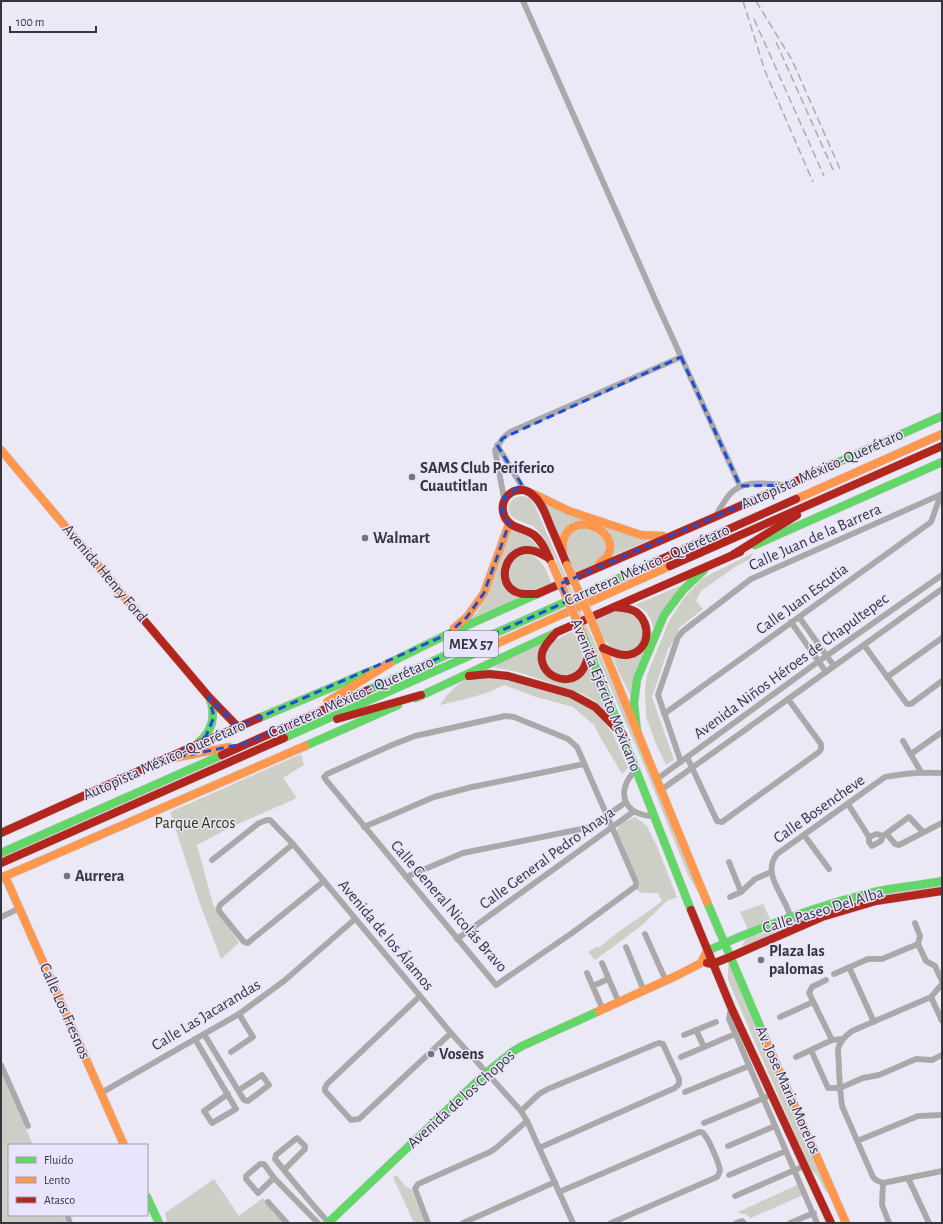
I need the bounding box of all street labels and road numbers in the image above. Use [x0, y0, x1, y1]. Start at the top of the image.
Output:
street label: Autopista México-Querétaro [738, 426, 906, 513]
street label: Calle Juan de la Barrera [746, 501, 884, 573]
street label: Avenida Henry Ford [59, 521, 150, 625]
street label: Carretera México - Querétaro [562, 521, 732, 610]
street label: Calle Juan Escutia [753, 560, 851, 638]
street label: Avenida Niños Héroes de Chapultepec [691, 590, 891, 742]
street label: Avenida Ejército Mexicano [567, 616, 644, 774]
road number: MEX 57 [444, 631, 498, 657]
street label: Carretera México - Querétaro [266, 653, 436, 742]
street label: Autopista México-Querétaro [80, 717, 248, 804]
street label: Calle Bosencheve [770, 772, 868, 846]
street label: Calle General Pedro Anaya [477, 804, 618, 913]
street label: Calle General Nicolás Bravo [388, 837, 510, 975]
street label: Avenida de los Álamos [335, 875, 438, 993]
street label: Calle Paseo Del Alba [760, 884, 886, 936]
street label: Calle Los Fresnos [37, 961, 93, 1062]
street label: Calle Las Jacarandas [149, 976, 263, 1054]
street label: Av. Jose Maria Morelos [753, 1024, 823, 1157]
street label: Avenida de los Chopos [404, 1047, 518, 1151]

